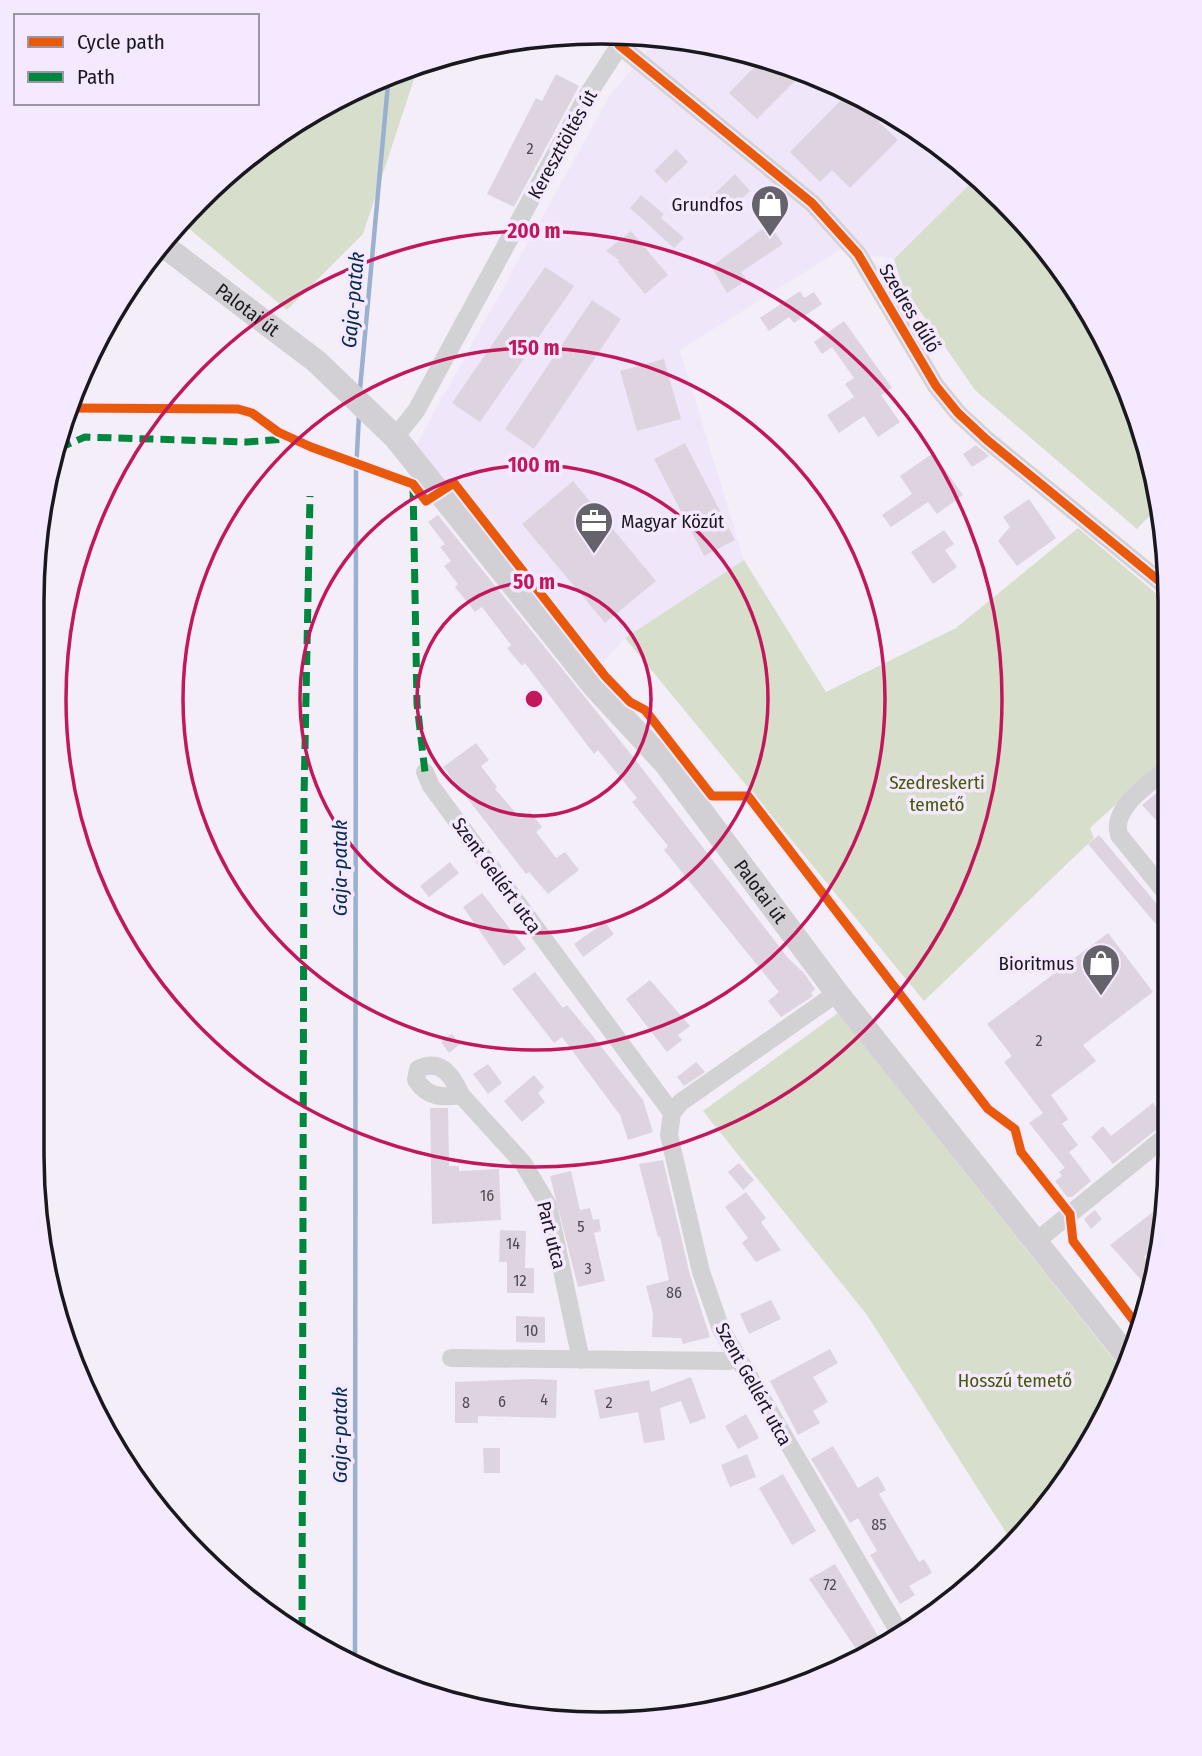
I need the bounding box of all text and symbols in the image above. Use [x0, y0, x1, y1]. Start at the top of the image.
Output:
legend [14, 14, 259, 105]
text: Cycle path [77, 29, 165, 55]
text: Path [77, 64, 115, 90]
street label: Kereszttöltés út [523, 85, 602, 203]
house number: 2 [526, 139, 534, 158]
shop icon: Grundfos [749, 183, 791, 238]
place label: Grundfos [672, 193, 743, 216]
text: 200 m [506, 218, 561, 244]
water label: Gaja-patak [336, 251, 370, 349]
street label: Szedres dűlő [874, 260, 945, 357]
street label: Palotai út [211, 278, 284, 342]
text: 150 m [508, 335, 560, 361]
text: 100 m [508, 452, 560, 478]
office icon: Magyar Közút [573, 500, 615, 555]
place label: Magyar Közút [621, 510, 725, 533]
text: 50 m [513, 569, 555, 595]
centre of rings [522, 687, 546, 711]
park label: Szedreskerti temető [889, 771, 985, 816]
street label: Szent Gellért utca [447, 813, 546, 937]
water label: Gaja-patak [327, 820, 353, 916]
street label: Palotai út [729, 855, 792, 929]
shop icon: Bioritmus [1080, 942, 1122, 997]
place label: Bioritmus [999, 952, 1074, 975]
house number: 2 [1035, 1031, 1043, 1050]
house number: 16 [480, 1186, 494, 1205]
street label: Part utca [532, 1199, 571, 1271]
house number: 5 [577, 1217, 585, 1236]
house number: 14 [506, 1234, 520, 1253]
house number: 3 [584, 1259, 592, 1278]
house number: 12 [513, 1271, 527, 1290]
house number: 86 [666, 1283, 682, 1302]
street label: Szent Gellért utca [710, 1319, 797, 1450]
house number: 10 [524, 1321, 538, 1340]
park label: Hosszú temető [958, 1369, 1072, 1392]
water label: Gaja-patak [327, 1387, 353, 1483]
house number: 4 [540, 1390, 548, 1409]
house number: 6 [498, 1392, 506, 1411]
house number: 8 [462, 1393, 470, 1412]
house number: 2 [605, 1393, 613, 1412]
house number: 85 [871, 1515, 887, 1534]
house number: 72 [823, 1575, 837, 1594]

